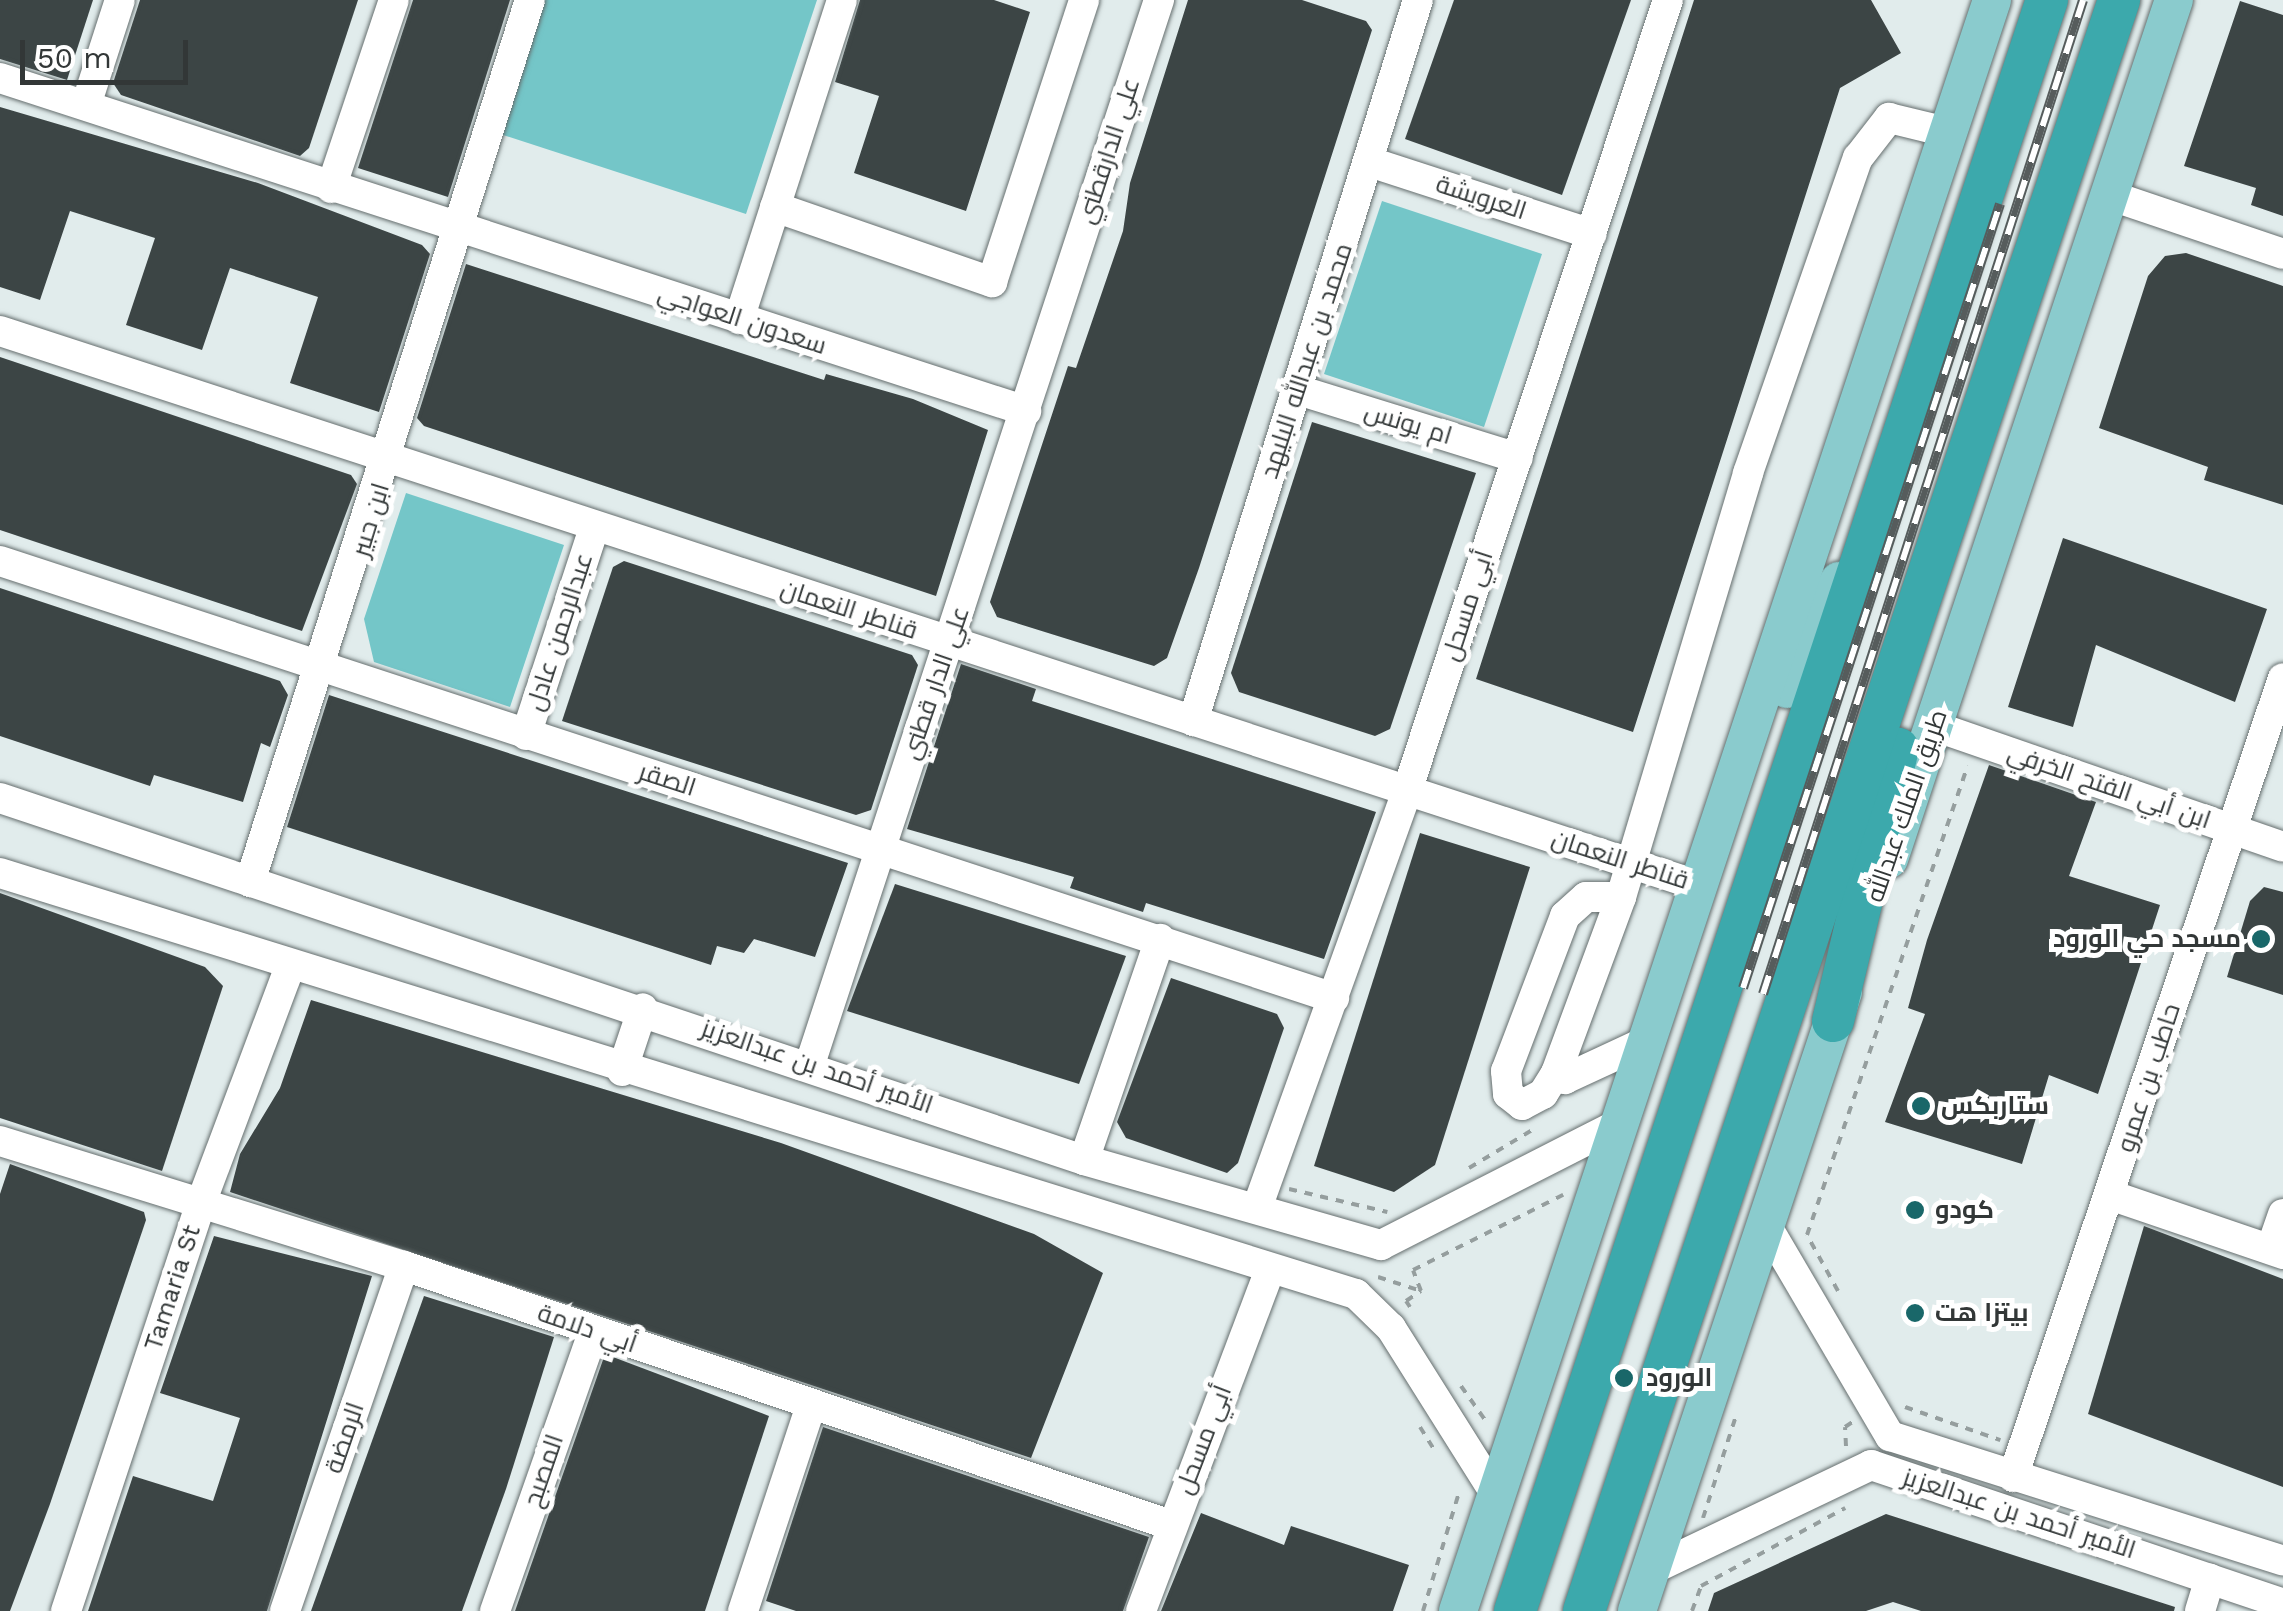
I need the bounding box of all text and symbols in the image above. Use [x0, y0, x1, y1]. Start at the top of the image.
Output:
scale bar [25, 20, 192, 82]
text: 50 m [37, 40, 112, 75]
street label: علي الدارقطني [1071, 74, 1147, 228]
street label: العرويشة [1432, 169, 1530, 227]
street label: محمد بن عبدالله البليهد [1255, 240, 1359, 482]
street label: سعدون العواجي [654, 279, 830, 361]
street label: ام يونس [1361, 397, 1455, 451]
street label: ابن جبير [346, 480, 396, 560]
street label: أبي مسحل [1436, 547, 1500, 665]
street label: عبدالرحمن عادل [520, 549, 600, 715]
street label: قناطر النعمان [777, 574, 921, 646]
street label: علي الدار قطني [896, 602, 976, 764]
street label: طريق الملك عبدالله [1860, 706, 1954, 906]
street label: ابن أبي الفتح الخرفي [2003, 738, 2215, 836]
street label: الصقر [635, 757, 699, 803]
street label: قناطر النعمان [1548, 824, 1692, 896]
place label: مسجد حي الورود [2053, 924, 2241, 954]
marker: مسجد حي الورود [2250, 928, 2272, 950]
street label: حاطب بن عمرو [2111, 1000, 2187, 1156]
street label: الأمير أحمد بن عبدالعزيز [697, 1013, 937, 1121]
place label: ستاربكس [1941, 1091, 2049, 1121]
marker: ستاربكس [1910, 1095, 1932, 1117]
place label: كودو [1935, 1195, 1994, 1225]
marker: كودو [1904, 1199, 1926, 1221]
street label: Tamaria St [139, 1221, 207, 1355]
street label: أبي دلامة [534, 1298, 640, 1360]
place label: بيتزا هت [1935, 1298, 2028, 1328]
marker: بيتزا هت [1904, 1302, 1926, 1324]
place label: الورود [1646, 1363, 1712, 1393]
marker: الورود [1611, 1365, 1637, 1391]
street label: أبي مسحل [1170, 1381, 1238, 1499]
street label: الرمضة [319, 1399, 371, 1477]
street label: المصبح [518, 1431, 570, 1511]
street label: الأمير أحمد بن عبدالعزيز [1899, 1462, 2139, 1566]

